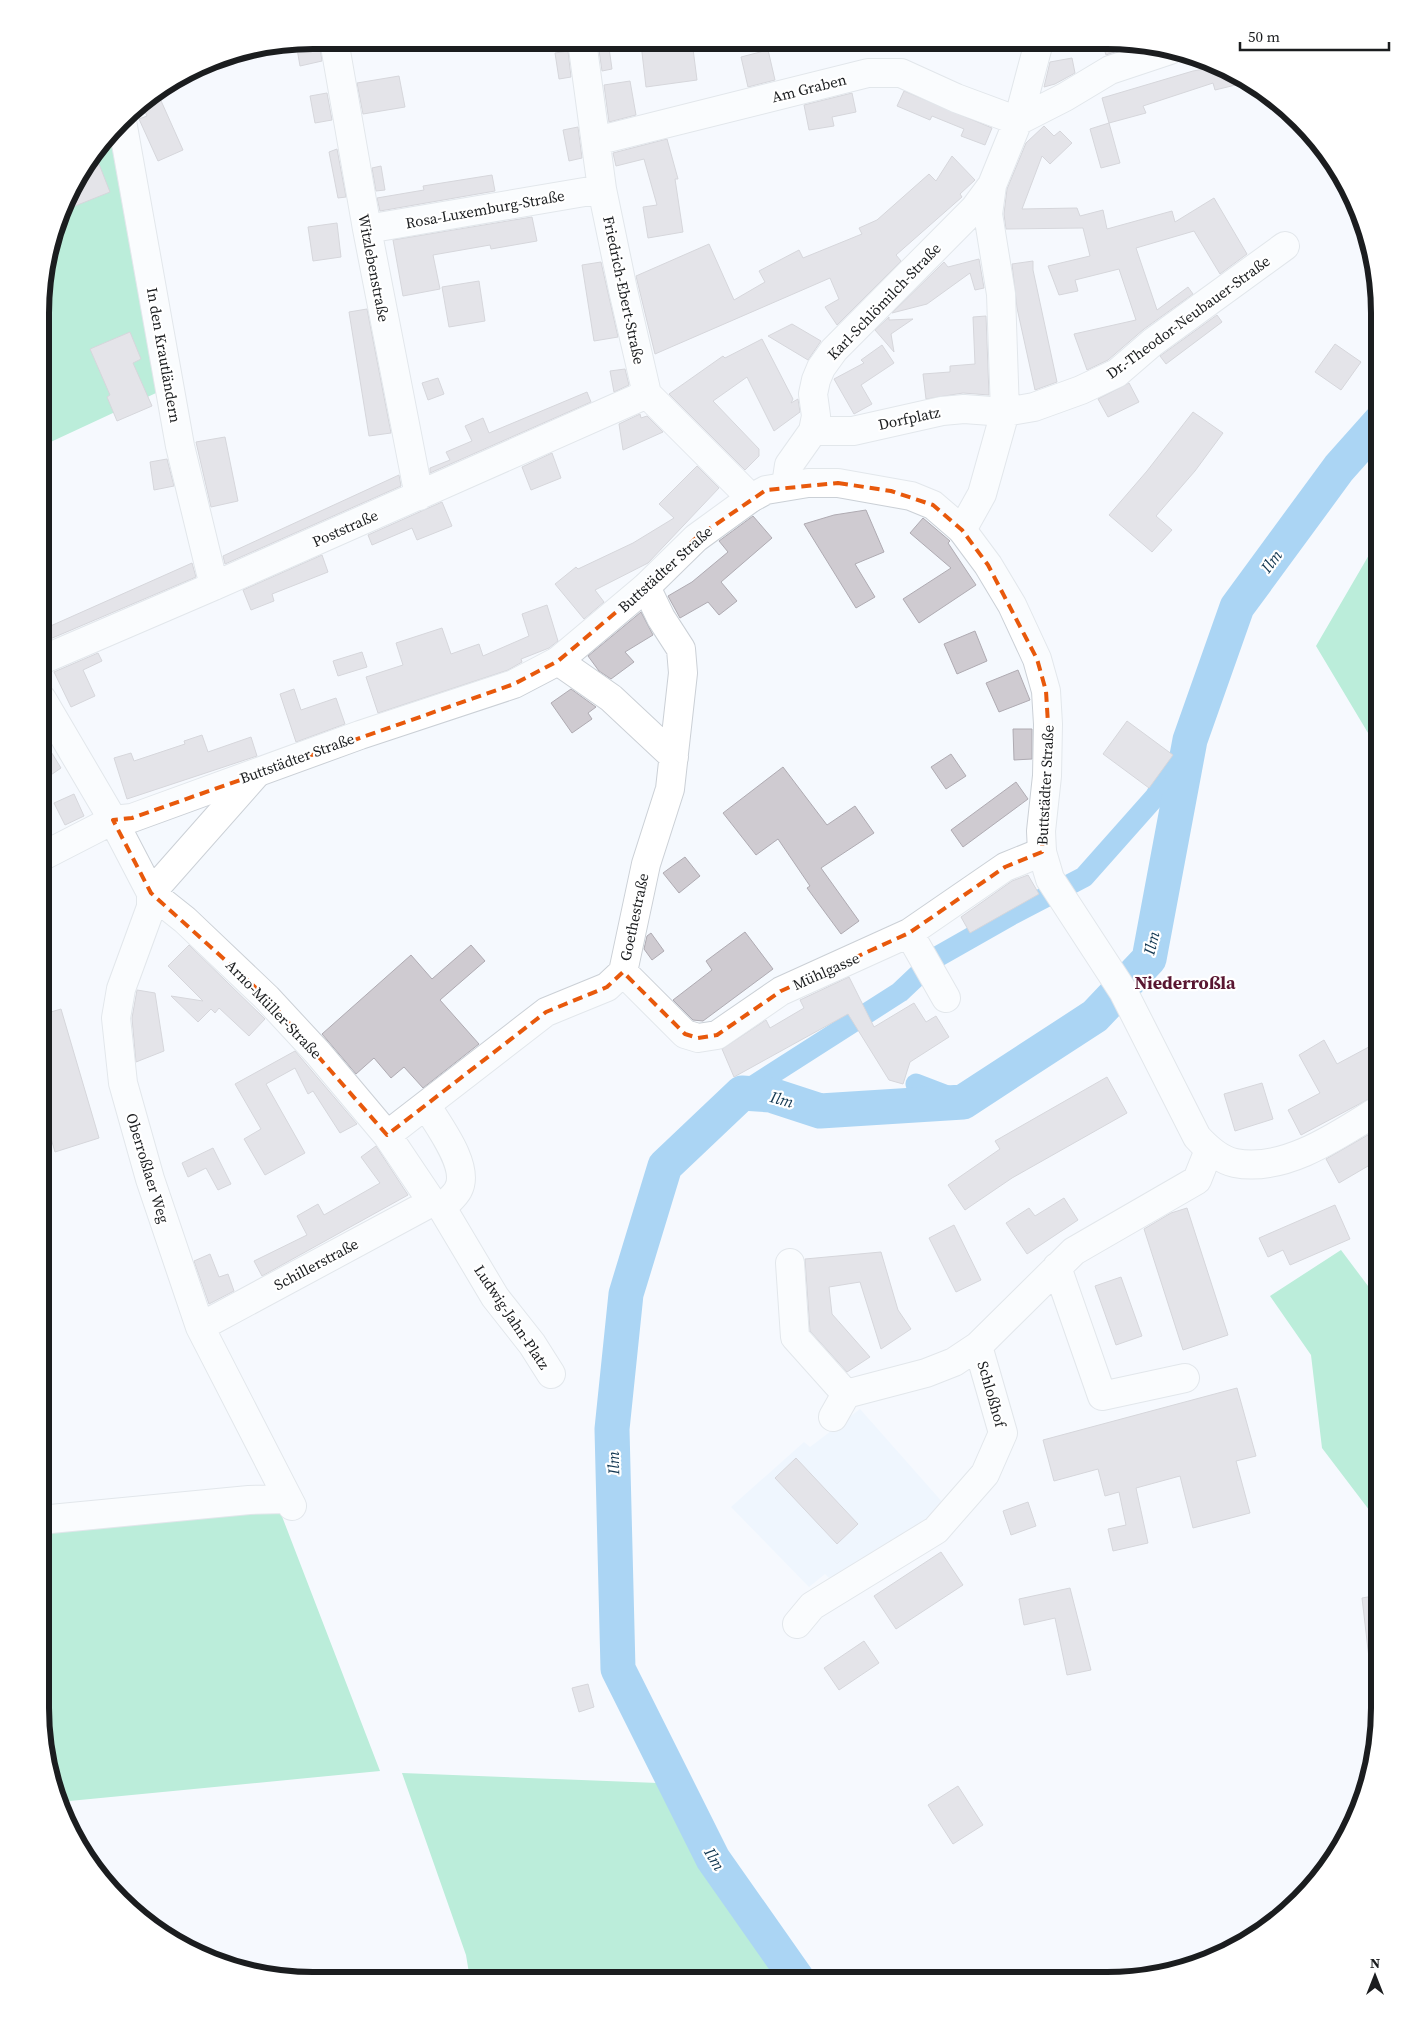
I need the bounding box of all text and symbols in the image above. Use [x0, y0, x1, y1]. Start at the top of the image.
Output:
scale bar [1240, 20, 1389, 52]
text: 50 m [1248, 26, 1280, 47]
street label: Am Graben [769, 69, 849, 107]
street label: Rosa-Luxemburg-Straße [404, 185, 567, 233]
street label: Witzlebenstraße [353, 212, 395, 324]
street label: Friedrich-Ebert-Straße [598, 214, 650, 367]
street label: Karl-Schlömilch-Straße [822, 238, 946, 364]
street label: Dr.-Theodor-Neubauer-Straße [1102, 250, 1274, 384]
street label: In den Krautländern [142, 286, 186, 424]
street label: Dorfplatz [876, 401, 942, 435]
street label: Poststraße [309, 504, 382, 552]
street label: Buttstädter Straße [613, 521, 717, 617]
water label: Ilm [1255, 545, 1287, 578]
street label: Buttstädter Straße [1031, 724, 1059, 846]
street label: Buttstädter Straße [237, 727, 357, 788]
street label: Goethestraße [614, 871, 654, 963]
water label: Ilm [1137, 929, 1164, 958]
street label: Mühlgasse [789, 947, 863, 995]
street label: Arno-Müller-Straße [221, 955, 327, 1063]
district label: Niederroßla [1134, 970, 1236, 995]
water label: Ilm [767, 1085, 796, 1113]
street label: Oberroßlaer Weg [121, 1110, 175, 1226]
street label: Schillerstraße [270, 1233, 362, 1295]
street label: Ludwig-Jahn-Platz [469, 1261, 555, 1373]
street label: Schloßhof [973, 1358, 1012, 1431]
water label: Ilm [602, 1451, 624, 1476]
water label: Ilm [699, 1842, 730, 1875]
north arrow [1350, 1951, 1400, 2001]
text: N [1370, 1953, 1380, 1973]

